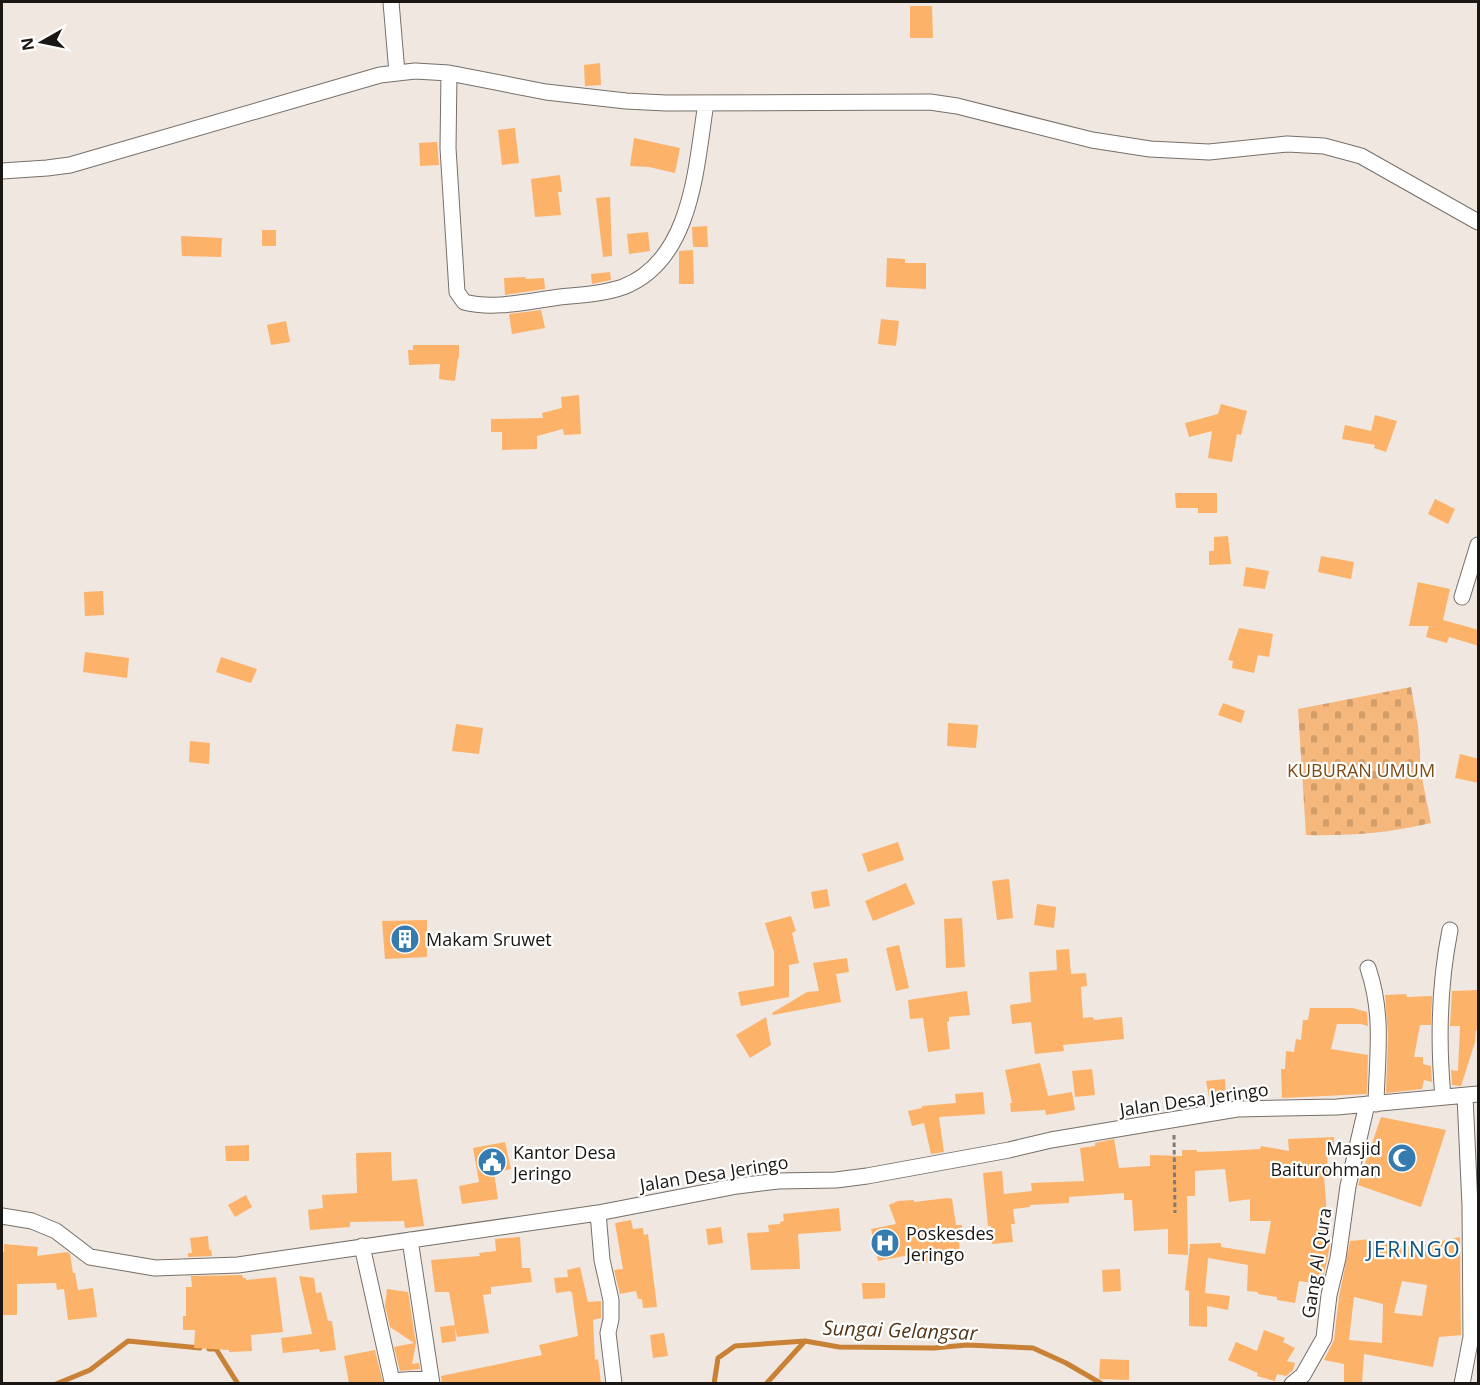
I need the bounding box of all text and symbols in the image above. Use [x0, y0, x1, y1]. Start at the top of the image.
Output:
north arrow [12, 12, 72, 72]
text: N [15, 36, 39, 52]
park label: KUBURAN UMUM [1287, 758, 1435, 782]
building icon: Makam Sruwet [389, 923, 421, 955]
place label: Makam Sruwet [426, 927, 552, 951]
street label: Jalan Desa Jeringo [1116, 1077, 1270, 1122]
place label: Masjid Baiturohman [1270, 1136, 1381, 1181]
place label: Kantor Desa Jeringo [511, 1140, 616, 1185]
mosque icon: Masjid Baiturohman [1386, 1142, 1418, 1174]
public building icon: Kantor Desa Jeringo [476, 1146, 508, 1178]
street label: Jalan Desa Jeringo [636, 1149, 790, 1197]
street label: Gang Al Qura [1295, 1206, 1337, 1320]
place label: Poskesdes Jeringo [904, 1221, 994, 1266]
hospital icon: Poskesdes Jeringo [869, 1227, 901, 1259]
district label: JERINGO [1365, 1235, 1461, 1263]
water label: Sungai Gelangsar [822, 1314, 979, 1346]

